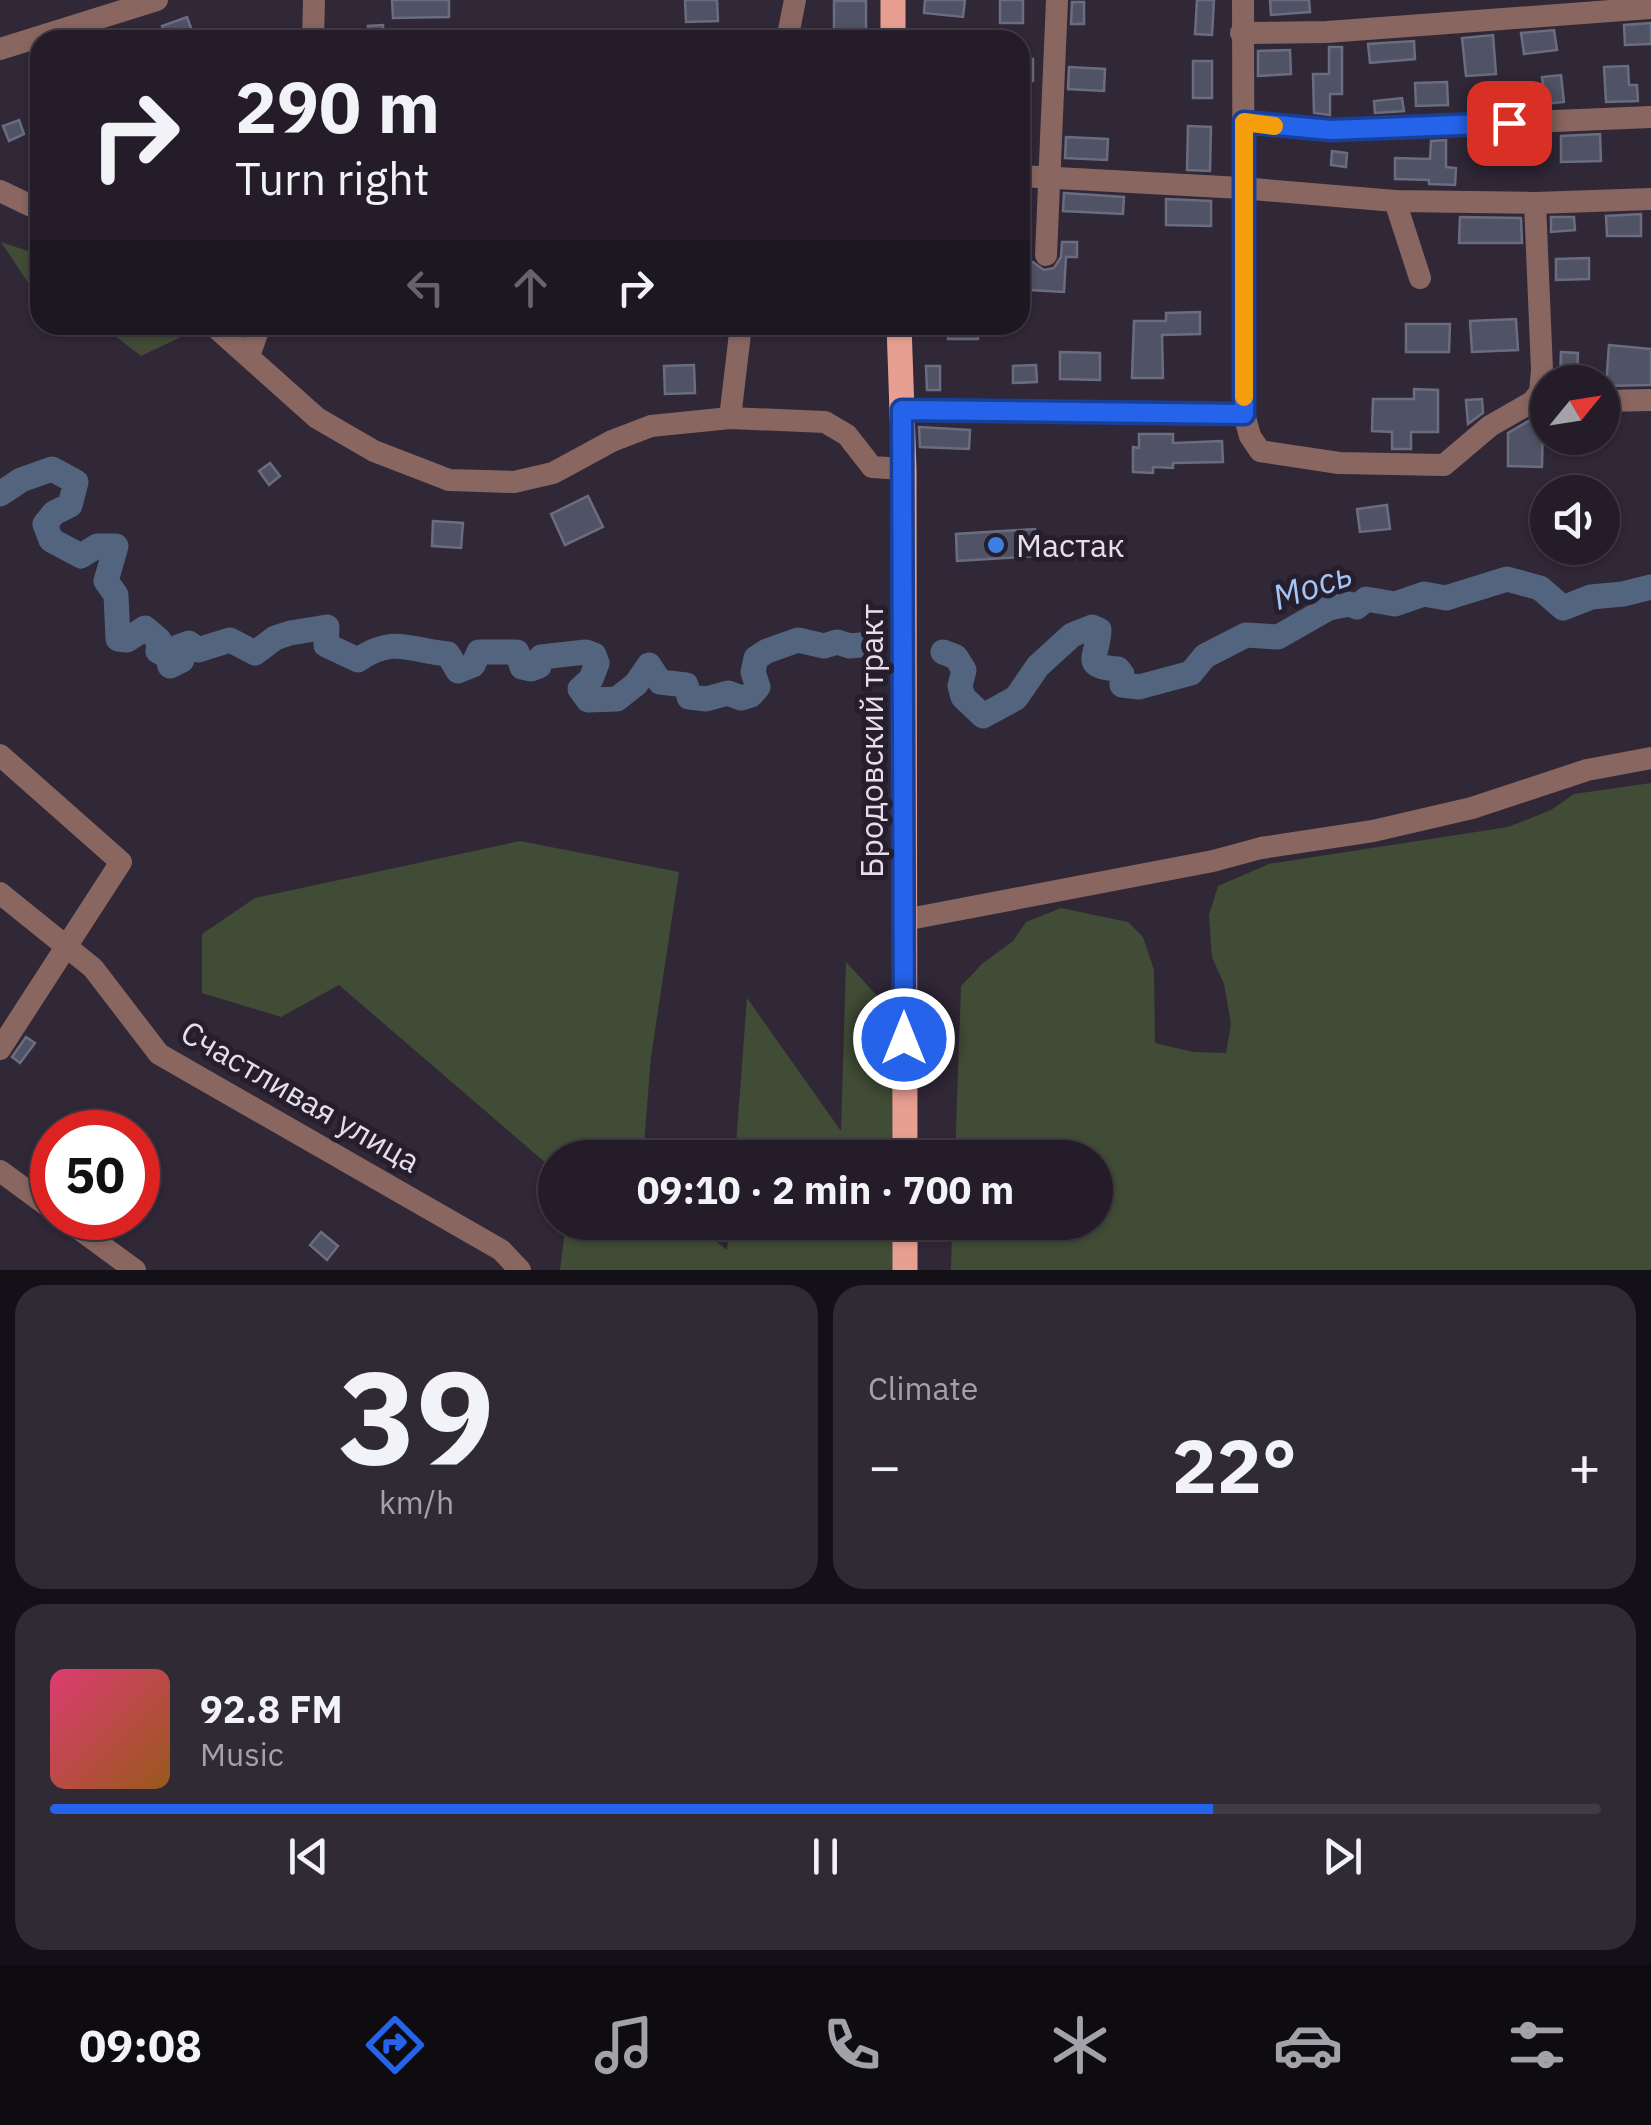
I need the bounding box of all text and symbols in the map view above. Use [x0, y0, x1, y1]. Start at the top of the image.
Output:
text: 290 m [235, 61, 440, 152]
icon: right [70, 70, 200, 200]
pin [1467, 81, 1552, 166]
icon: arrive [1482, 96, 1537, 151]
text: Turn right [235, 149, 430, 207]
icon: left [398, 260, 453, 315]
icon: ahead [503, 260, 558, 315]
icon: right [608, 260, 663, 315]
north arrow [1530, 365, 1620, 455]
map controls [1530, 365, 1620, 565]
button: sound [1530, 475, 1620, 565]
place label: Мастак [1016, 524, 1125, 566]
marker: Мастак [985, 534, 1007, 556]
water label: Мось [1266, 550, 1358, 620]
street label: Бродовский тракт [850, 604, 892, 878]
position arrow [852, 987, 956, 1091]
street label: Счастливая улица [174, 1010, 428, 1182]
speed limit sign: 50 [30, 1110, 160, 1240]
text: 09:10 · 2 min · 700 m [637, 1165, 1014, 1214]
text: 39 [338, 1331, 495, 1500]
text: Climate [868, 1367, 978, 1409]
text: 22° [1172, 1416, 1297, 1514]
text: − [868, 1430, 901, 1501]
text: + [1568, 1430, 1601, 1501]
text: km/h [379, 1481, 454, 1523]
text: 92.8 FM [200, 1684, 343, 1733]
text: Music [200, 1733, 284, 1775]
icon: previous [281, 1829, 336, 1884]
icon: pause [798, 1829, 853, 1884]
icon: next [1315, 1829, 1370, 1884]
icon: directions [360, 2010, 430, 2080]
icon: music [589, 2010, 659, 2080]
icon: phone [817, 2010, 887, 2080]
icon: climate [1045, 2010, 1115, 2080]
icon: car [1273, 2010, 1343, 2080]
icon: filters [1502, 2010, 1572, 2080]
text: 09:08 [79, 2016, 202, 2074]

